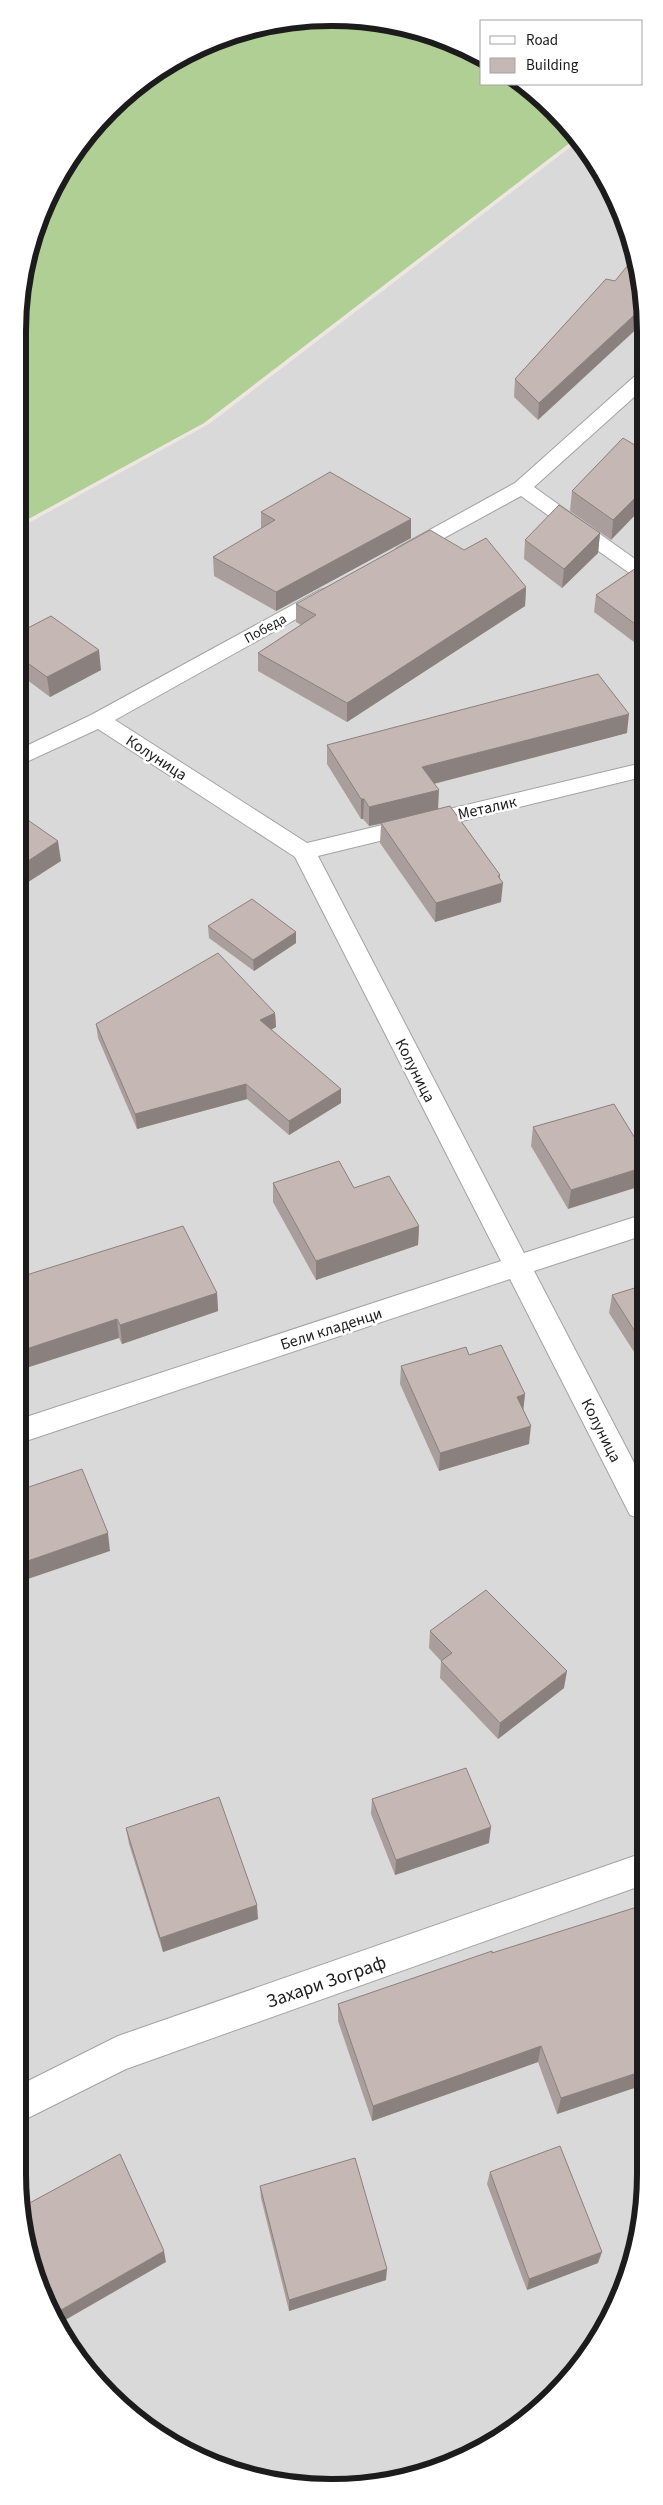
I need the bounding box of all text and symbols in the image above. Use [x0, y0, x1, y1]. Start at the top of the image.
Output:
legend [480, 20, 643, 85]
text: Road [526, 30, 558, 51]
text: Building [526, 55, 579, 76]
street label: Победа [241, 609, 290, 649]
street label: Колуница [122, 730, 191, 786]
street label: Металик [456, 790, 519, 825]
street label: Колуница [390, 1035, 441, 1106]
street label: Бели кладенци [278, 1302, 385, 1356]
street label: Колуница [576, 1395, 627, 1466]
street label: Захари Зограф [263, 1949, 390, 2016]

